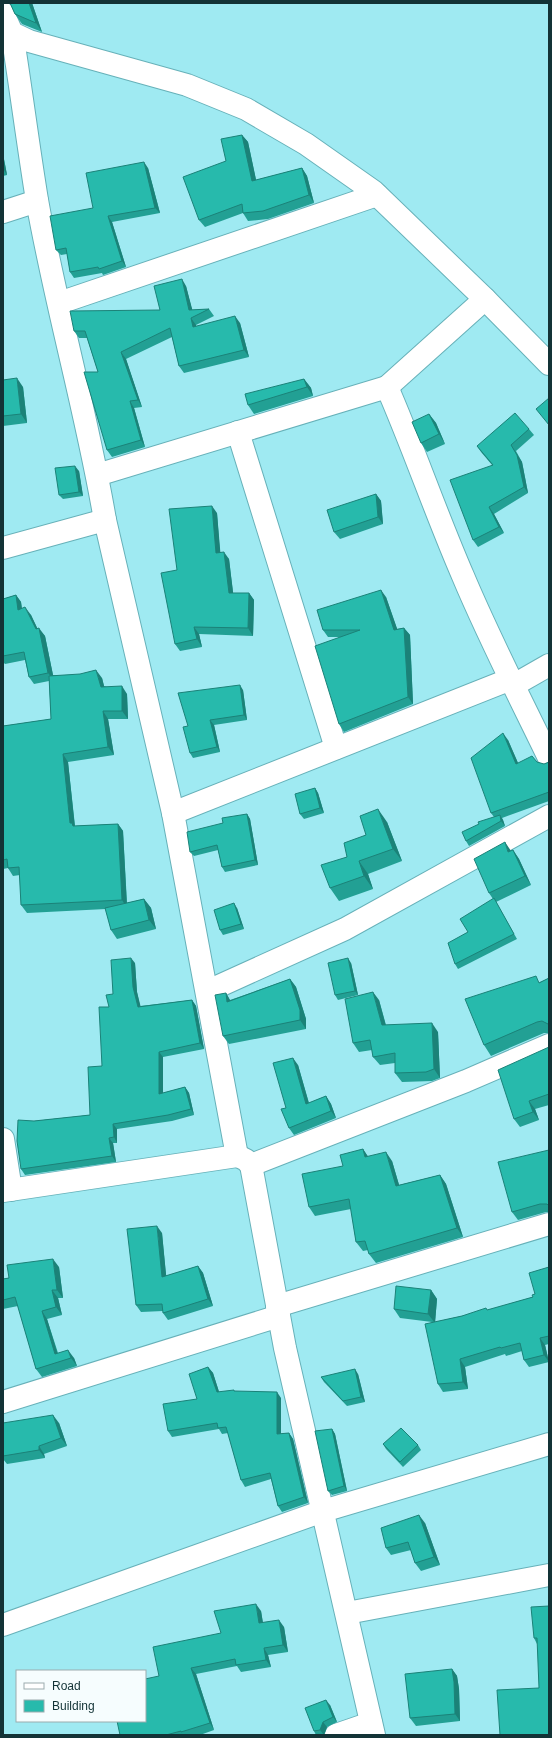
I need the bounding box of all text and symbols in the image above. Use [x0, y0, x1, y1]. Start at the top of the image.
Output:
legend [16, 1670, 146, 1722]
text: Road [52, 1679, 81, 1693]
text: Building [52, 1699, 95, 1713]

